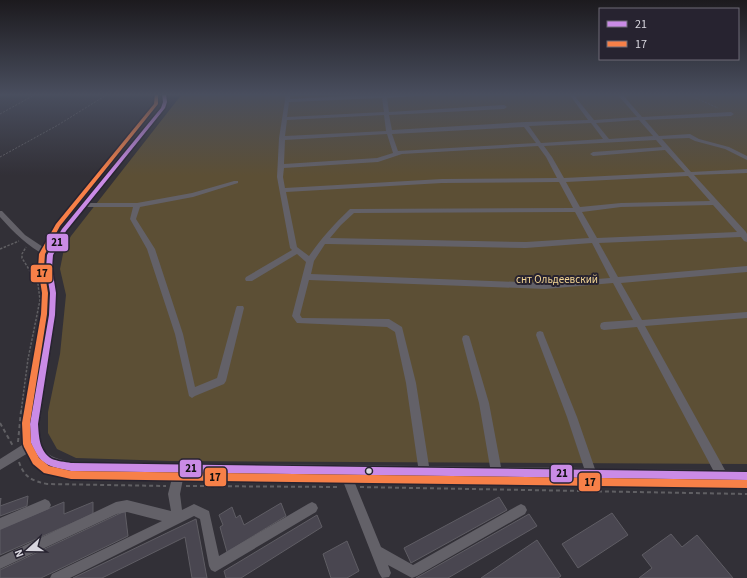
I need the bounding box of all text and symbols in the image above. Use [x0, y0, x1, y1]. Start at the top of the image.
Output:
legend [599, 8, 739, 60]
text: 21 [635, 16, 647, 33]
text: 17 [635, 36, 647, 53]
line badge: 21 [46, 233, 69, 252]
text: 21 [51, 235, 63, 250]
line badge: 17 [30, 264, 53, 283]
text: 17 [36, 266, 48, 281]
park label: снт Ольдеевский [516, 272, 598, 287]
line badge: 21 [179, 459, 202, 478]
text: 21 [185, 461, 197, 476]
line badge: 21 [550, 464, 573, 483]
unlabelled marker [364, 466, 374, 476]
text: 21 [556, 466, 568, 481]
line badge: 17 [204, 467, 227, 487]
text: 17 [209, 470, 221, 485]
line badge: 17 [578, 472, 601, 492]
text: 17 [584, 475, 596, 490]
north arrow [8, 530, 48, 570]
text: N [11, 547, 27, 560]

